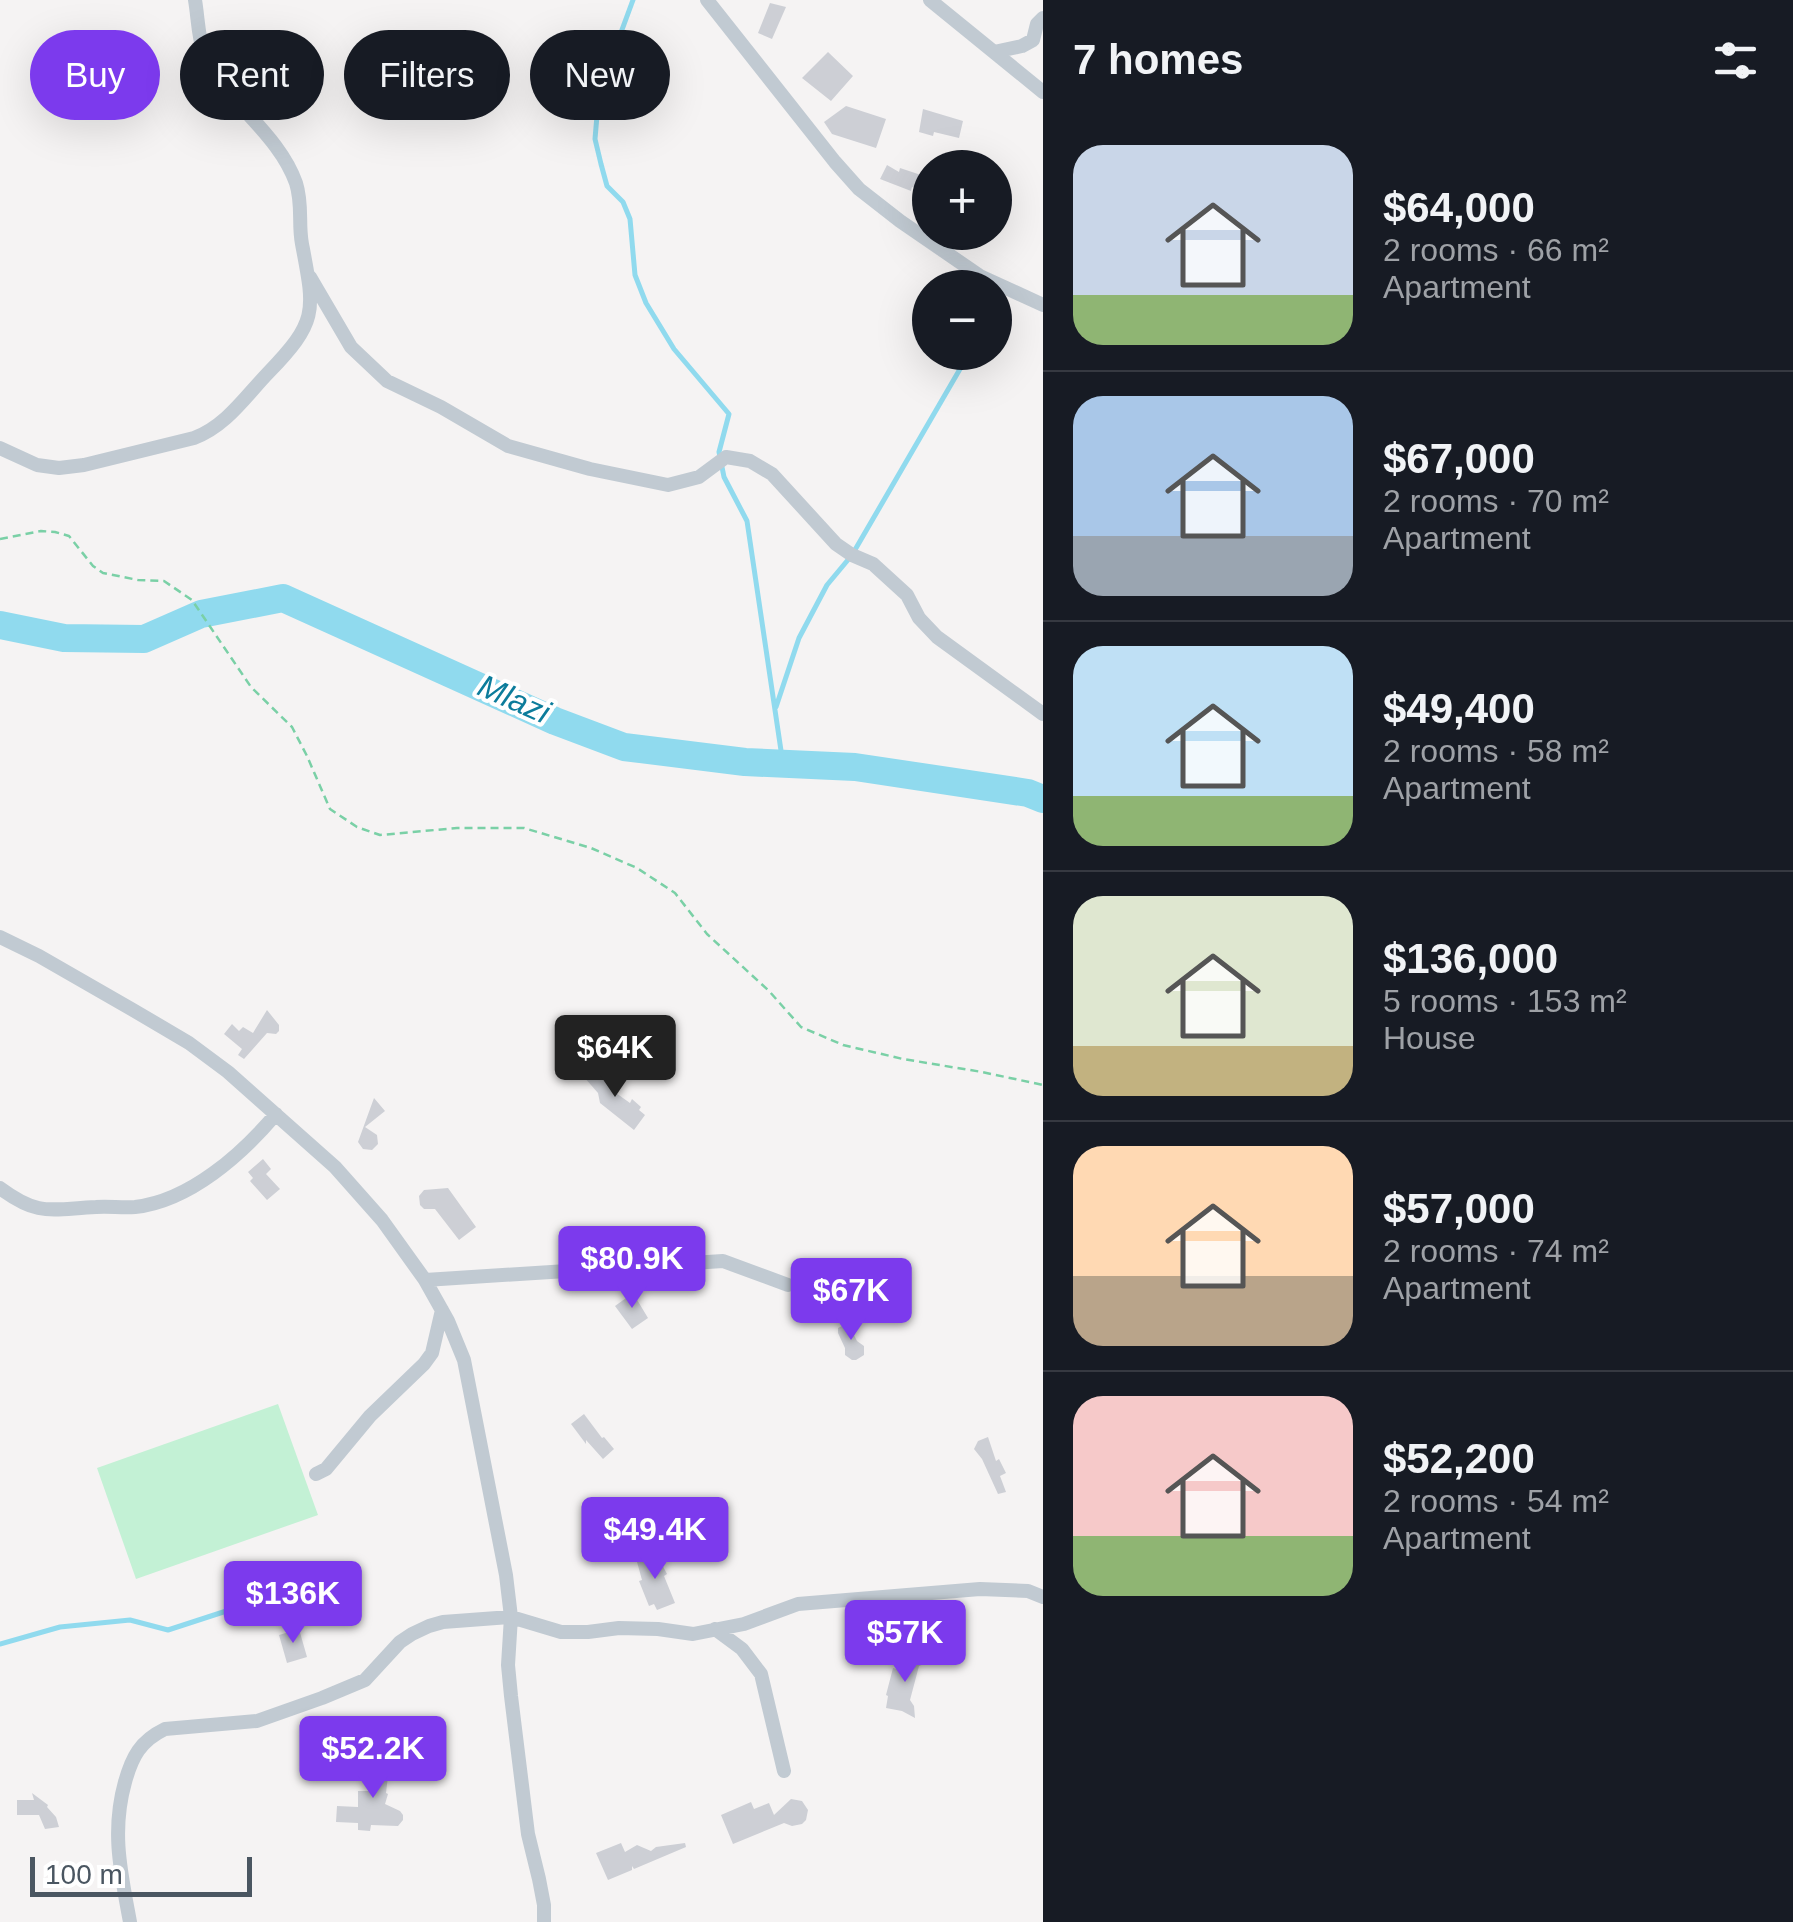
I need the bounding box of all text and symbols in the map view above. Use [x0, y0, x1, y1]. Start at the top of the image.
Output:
chip: Buy [30, 30, 160, 120]
chip: Rent [180, 30, 324, 120]
chip: Filters [344, 30, 510, 120]
chip: New [530, 30, 670, 120]
icon: filters [1708, 33, 1763, 88]
text: 7 homes [1073, 36, 1243, 83]
map controls [912, 150, 1012, 370]
button: + [912, 150, 1012, 250]
text: $64,000 [1383, 184, 1535, 231]
icon: home [1153, 185, 1273, 305]
text: 2 rooms · 66 m² [1383, 232, 1609, 268]
text: Apartment [1383, 269, 1531, 305]
button: − [912, 270, 1012, 370]
text: $67,000 [1383, 435, 1535, 482]
icon: home [1153, 436, 1273, 556]
text: 2 rooms · 70 m² [1383, 483, 1609, 519]
text: Apartment [1383, 520, 1531, 556]
water label: Mlazi [473, 667, 556, 731]
text: $49,400 [1383, 685, 1535, 732]
icon: home [1153, 686, 1273, 806]
text: 2 rooms · 58 m² [1383, 733, 1609, 769]
text: Apartment [1383, 770, 1531, 806]
text: $136,000 [1383, 935, 1558, 982]
icon: home [1153, 936, 1273, 1056]
text: 5 rooms · 153 m² [1383, 983, 1627, 1019]
pin: $64K [556, 1015, 674, 1100]
text: House [1383, 1020, 1476, 1056]
text: $64K [577, 1029, 653, 1065]
text: $57,000 [1383, 1185, 1535, 1232]
icon: home [1153, 1186, 1273, 1306]
pin: $80.9K [551, 1226, 713, 1311]
text: 2 rooms · 74 m² [1383, 1233, 1609, 1269]
text: $80.9K [580, 1240, 684, 1276]
pin: $67K [792, 1258, 910, 1343]
text: Apartment [1383, 1270, 1531, 1306]
text: $67K [813, 1272, 889, 1308]
text: $52,200 [1383, 1435, 1535, 1482]
icon: home [1153, 1436, 1273, 1556]
text: 2 rooms · 54 m² [1383, 1483, 1609, 1519]
pin: $49.4K [574, 1497, 736, 1582]
text: $49.4K [603, 1511, 707, 1547]
text: Apartment [1383, 1520, 1531, 1556]
pin: $136K [223, 1561, 363, 1646]
text: $136K [246, 1575, 340, 1611]
pin: $57K [846, 1600, 964, 1685]
text: $57K [867, 1614, 943, 1650]
pin: $52.2K [292, 1716, 454, 1801]
text: $52.2K [321, 1730, 425, 1766]
scale bar [30, 1852, 252, 1896]
text: 100 m [45, 1859, 123, 1890]

